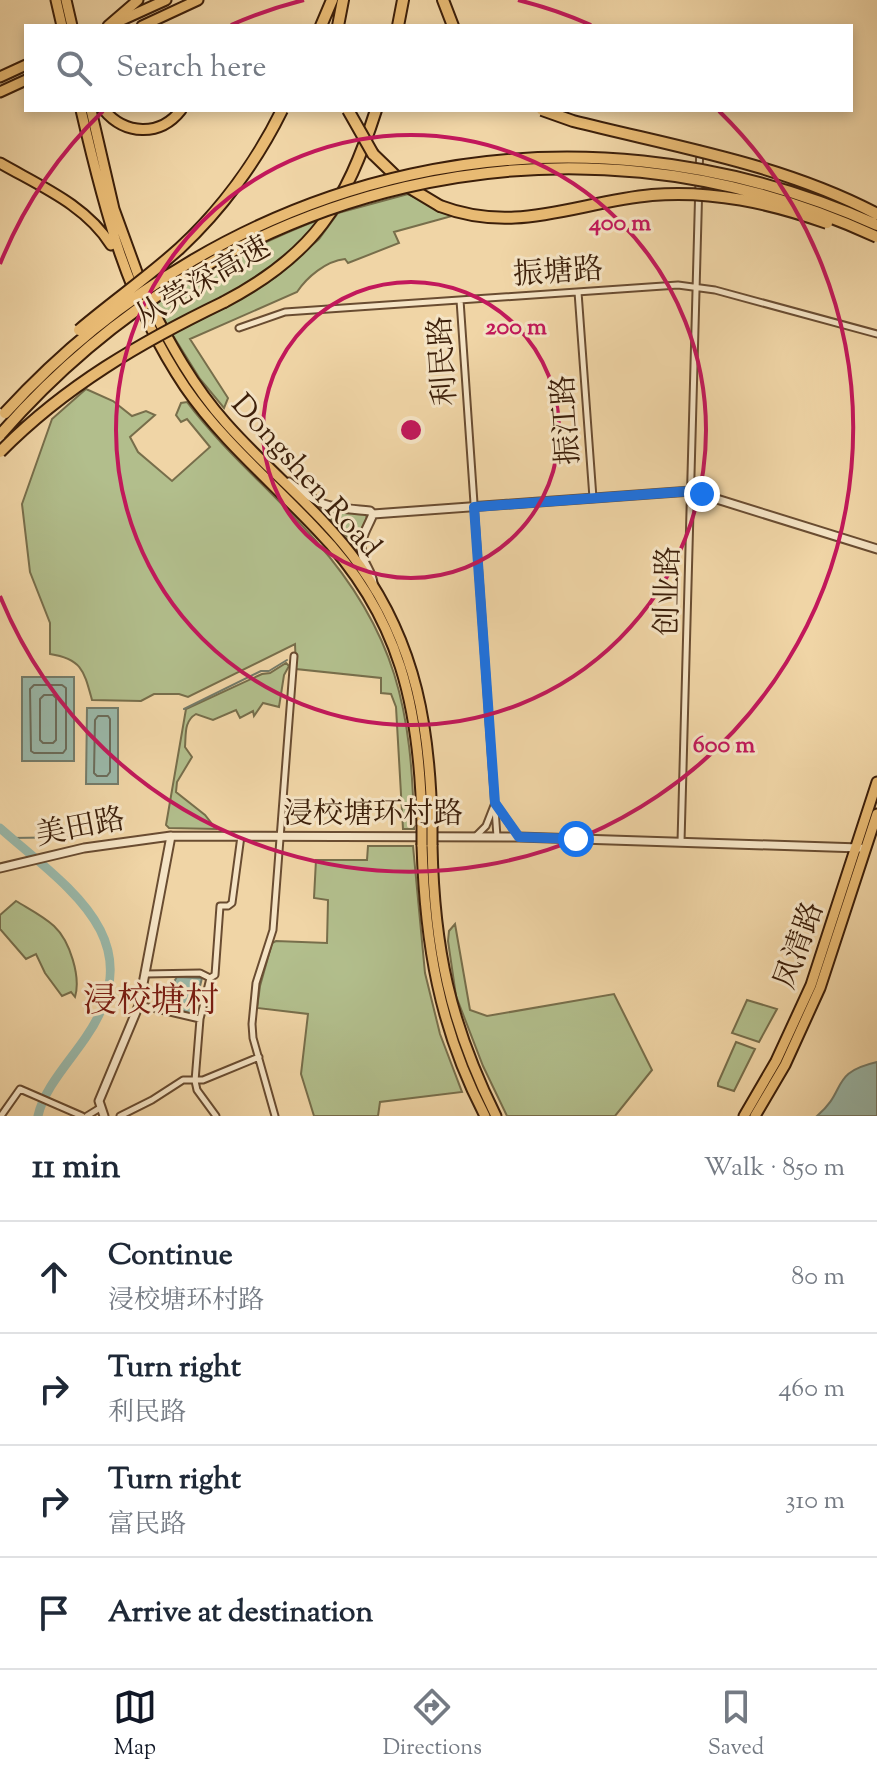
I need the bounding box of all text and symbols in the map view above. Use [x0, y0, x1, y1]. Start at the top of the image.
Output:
search box [24, 24, 853, 112]
icon: search [52, 46, 96, 90]
text: Search here [116, 47, 266, 90]
text: 400 m [588, 207, 651, 241]
street label: 从莞深高速 [128, 227, 279, 339]
street label: 振塘路 [512, 249, 605, 298]
text: 200 m [485, 311, 547, 345]
street label: 利民路 [420, 314, 469, 407]
street label: 振江路 [543, 373, 592, 466]
street label: Dongshen Road [220, 385, 390, 568]
centre of rings [397, 416, 425, 444]
route end [684, 476, 720, 512]
street label: 创业路 [647, 546, 692, 636]
text: 600 m [693, 729, 755, 763]
street label: 浸校塘环村路 [283, 794, 463, 837]
street label: 美田路 [32, 799, 129, 858]
route start [558, 821, 594, 857]
street label: 凤清路 [765, 896, 836, 995]
district label: 浸校塘村 [83, 978, 219, 1027]
text: 11 min [32, 1144, 120, 1193]
text: Walk · 850 m [704, 1150, 845, 1187]
text: Continue [108, 1235, 233, 1278]
icon: ahead [32, 1255, 76, 1299]
text: 80 m [791, 1259, 845, 1296]
text: 浸校塘环村路 [108, 1283, 264, 1320]
text: Turn right [108, 1347, 241, 1390]
icon: right [32, 1367, 76, 1411]
text: 460 m [778, 1371, 845, 1408]
text: 利民路 [108, 1395, 186, 1432]
text: Turn right [108, 1459, 241, 1502]
icon: right [32, 1479, 76, 1523]
text: 310 m [785, 1483, 845, 1520]
text: 富民路 [108, 1507, 186, 1544]
icon: arrive [32, 1591, 76, 1635]
text: Arrive at destination [108, 1592, 373, 1635]
tab: Map [113, 1685, 157, 1765]
tab: Directions [383, 1685, 482, 1765]
tab: Saved [708, 1685, 764, 1765]

